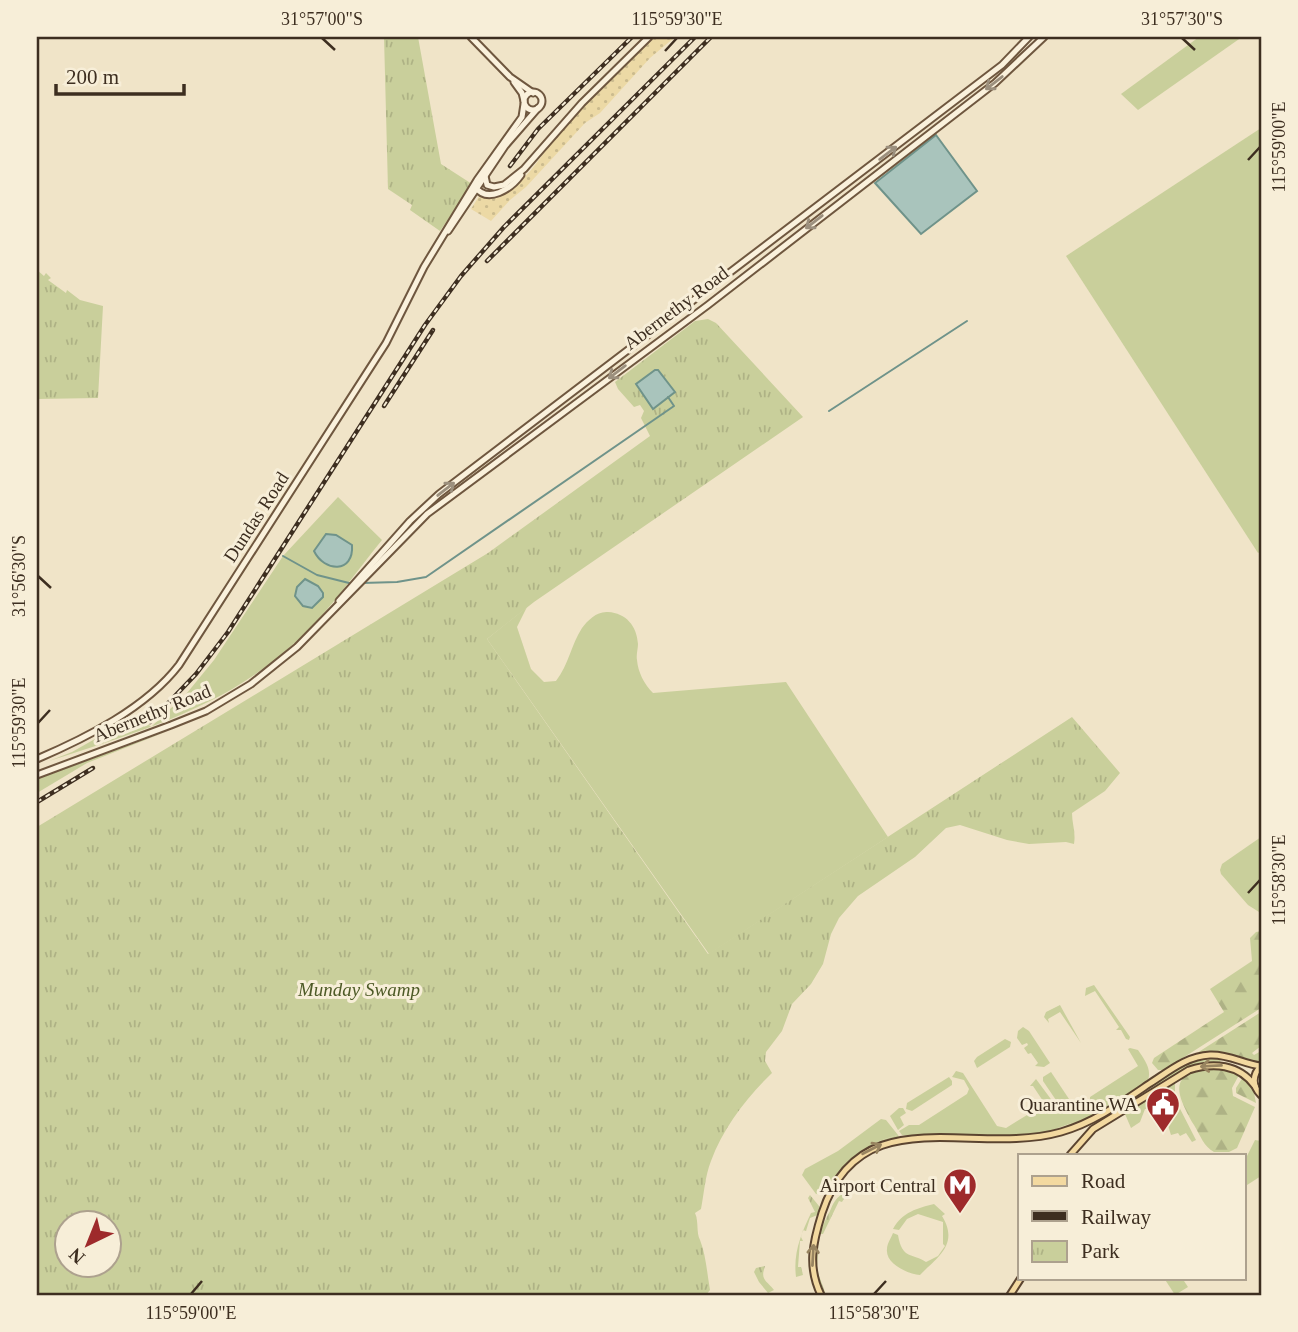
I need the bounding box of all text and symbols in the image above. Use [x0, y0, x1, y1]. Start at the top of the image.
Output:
text: 31°57'00"S [281, 9, 363, 29]
text: 115°59'30"E [631, 9, 723, 29]
text: 31°57'30"S [1141, 9, 1223, 29]
scale bar [56, 52, 184, 96]
text: 200 m [66, 65, 119, 89]
one-way arrow [986, 76, 1004, 91]
text: 115°59'00"E [1269, 101, 1289, 193]
one-way arrow [878, 146, 896, 161]
one-way arrow [805, 214, 824, 229]
street label: Abernethy Road [620, 262, 733, 354]
one-way arrow [608, 365, 627, 379]
street label: Dundas Road [219, 468, 293, 566]
one-way arrow [437, 481, 455, 496]
text: 31°56'30"S [9, 535, 29, 617]
text: 115°59'30"E [9, 677, 29, 769]
street label: Abernethy Road [90, 680, 214, 746]
text: 115°58'30"E [1269, 834, 1289, 926]
park label: Munday Swamp [297, 979, 420, 1000]
one-way arrow [1200, 1060, 1223, 1073]
public building icon: Quarantine WA [1144, 1085, 1182, 1134]
place label: Quarantine WA [1020, 1094, 1138, 1115]
one-way arrow [861, 1142, 882, 1156]
legend [1018, 1154, 1246, 1280]
metro station icon: Airport Central [941, 1166, 979, 1215]
text: Road [1081, 1169, 1126, 1193]
place label: Airport Central [819, 1175, 936, 1196]
text: Railway [1081, 1205, 1151, 1229]
north arrow [52, 1210, 122, 1280]
text: Park [1081, 1239, 1120, 1263]
text: N [64, 1244, 89, 1268]
one-way arrow [806, 1244, 819, 1267]
text: 115°59'00"E [145, 1303, 237, 1323]
text: 115°58'30"E [828, 1303, 920, 1323]

